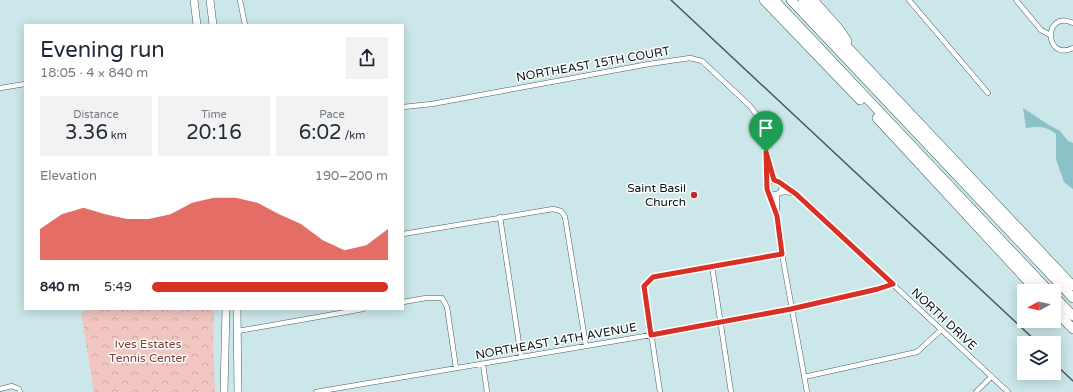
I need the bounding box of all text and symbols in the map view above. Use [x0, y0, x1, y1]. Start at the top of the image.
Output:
text: Evening run [40, 37, 165, 63]
button: share [346, 37, 388, 79]
street label: NORTHEAST 15TH COURT [515, 43, 672, 84]
text: 18:05 · 4 × 840 m [40, 65, 148, 81]
text: Distance [73, 108, 119, 121]
text: Time [201, 108, 227, 121]
text: Pace [319, 108, 345, 121]
pin [749, 111, 783, 152]
icon: arrive [755, 117, 777, 139]
text: 3.36 [65, 121, 108, 145]
text: 20:16 [186, 121, 242, 145]
text: 6:02 [299, 121, 342, 145]
text: km [108, 129, 127, 142]
text: /km [342, 129, 365, 142]
text: Elevation [40, 168, 97, 184]
text: 190–200 m [315, 168, 388, 184]
place label: Saint Basil Church [627, 181, 686, 209]
marker: Saint Basil Church [689, 190, 699, 200]
text: 840 m [40, 279, 80, 295]
text: 5:49 [104, 279, 132, 295]
north arrow [1017, 284, 1061, 328]
map controls [1017, 284, 1061, 380]
street label: NORTH DRIVE [908, 285, 980, 353]
street label: NORTHEAST 14TH AVENUE [474, 320, 638, 362]
button: layers [1017, 336, 1061, 380]
park label: Ives Estates Tennis Center [109, 337, 187, 365]

